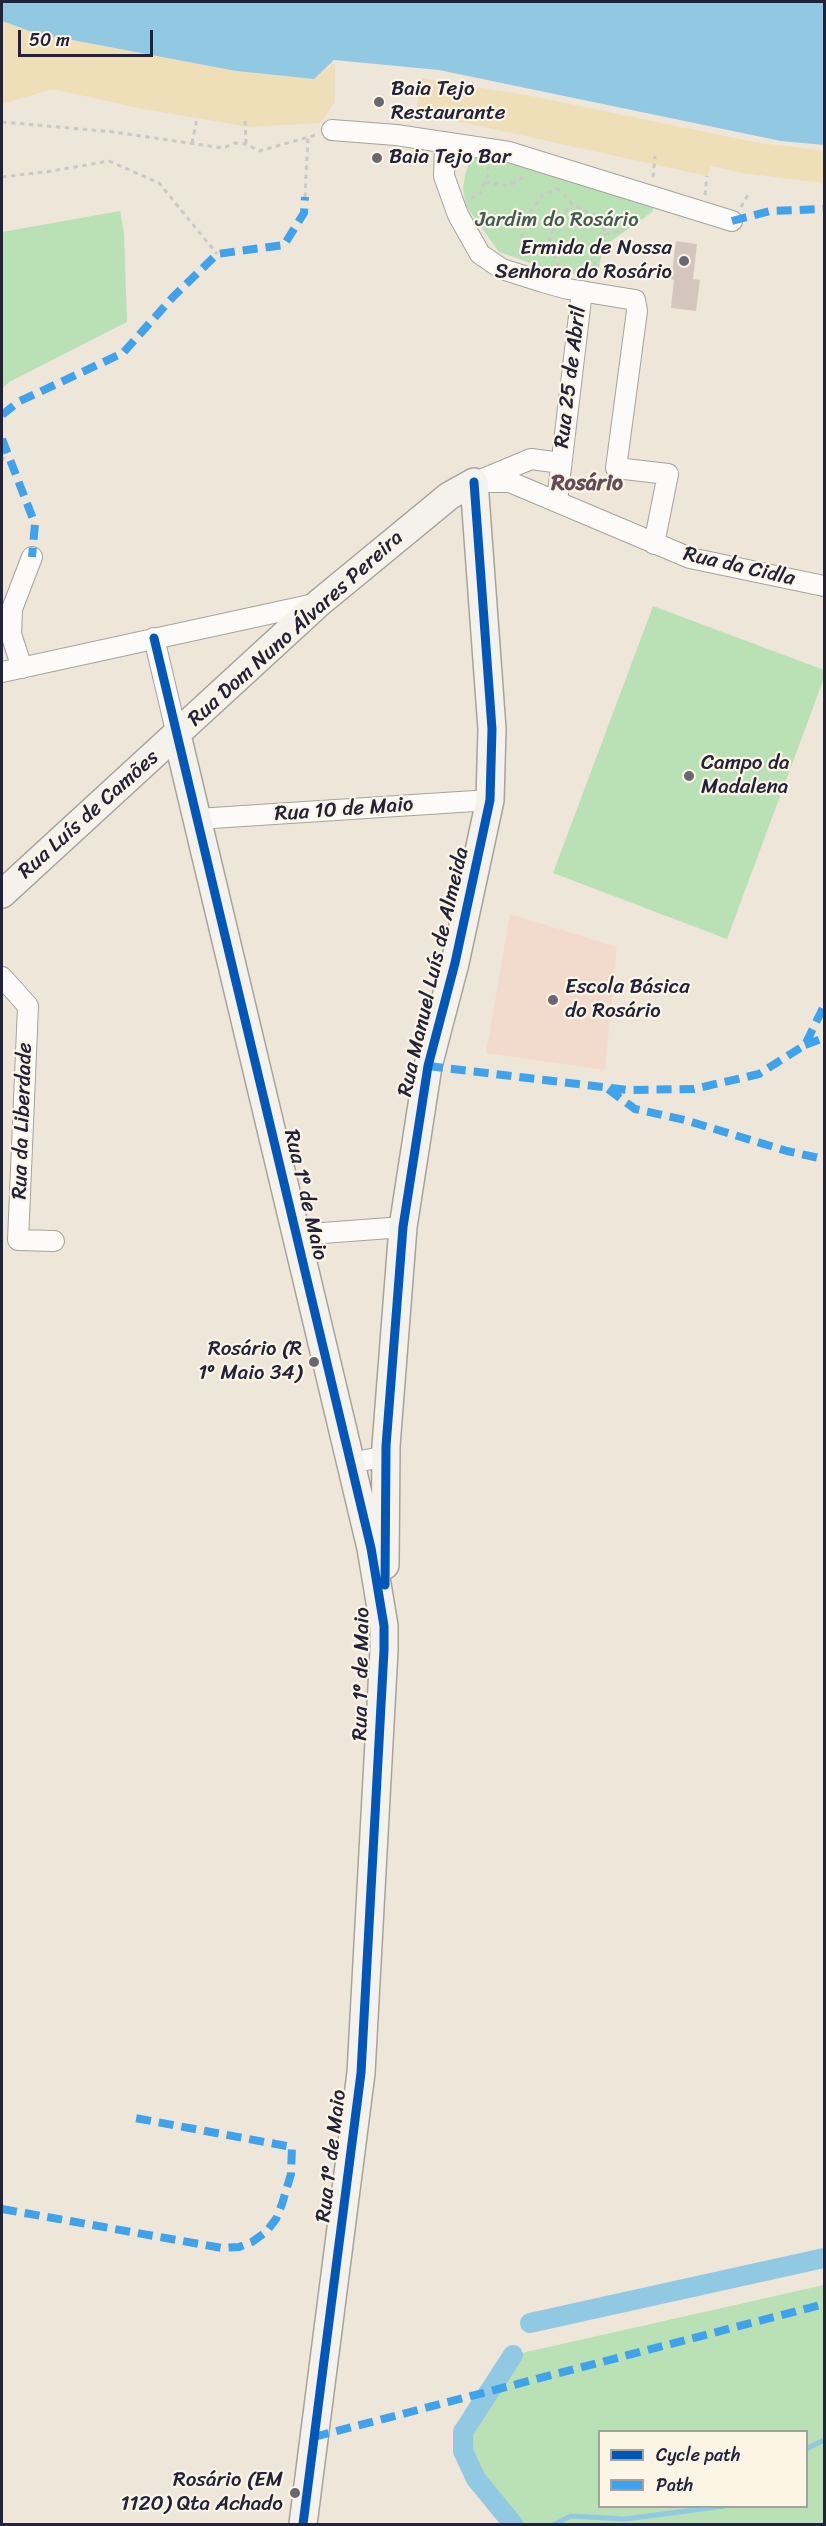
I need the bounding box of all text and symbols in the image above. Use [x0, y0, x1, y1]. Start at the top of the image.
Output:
scale bar [21, 18, 156, 56]
text: 50 m [29, 24, 70, 56]
place label: Baia Tejo Restaurante [391, 77, 506, 127]
marker: Baia Tejo Restaurante [372, 95, 386, 109]
place label: Baia Tejo Bar [389, 145, 511, 171]
marker: Baia Tejo Bar [370, 151, 384, 165]
park label: Jardim do Rosário [475, 208, 639, 234]
place label: Ermida de Nossa Senhora do Rosário [495, 236, 672, 286]
marker: Ermida de Nossa Senhora do Rosário [677, 254, 691, 268]
street label: Rua 25 de Abril [550, 304, 592, 450]
district label: Rosário [551, 471, 623, 497]
street label: Rua Dom Nuno Álvares Pereira [183, 526, 409, 732]
street label: Rua da Cidla [681, 542, 797, 592]
street label: Rua Luís de Camões [14, 745, 164, 885]
place label: Campo da Madalena [701, 751, 790, 801]
marker: Campo da Madalena [682, 769, 696, 783]
street label: Rua 10 de Maio [274, 793, 414, 827]
street label: Rua Manuel Luís de Almeida [393, 845, 475, 1099]
place label: Escola Básica do Rosário [565, 975, 690, 1025]
marker: Escola Básica do Rosário [546, 993, 560, 1007]
street label: Rua da Liberdade [8, 1042, 38, 1200]
street label: Rua 1º de Maio [278, 1127, 332, 1263]
place label: Rosário (R 1º Maio 34) [198, 1337, 302, 1387]
marker: Rosário (R 1º Maio 34) [307, 1355, 321, 1369]
street label: Rua 1º de Maio [348, 1607, 376, 1741]
street label: Rua 1º de Maio [311, 2088, 353, 2224]
legend [598, 2430, 808, 2508]
text: Cycle path [656, 2439, 740, 2471]
place label: Rosário (EM 1120) Qta Achado [120, 2468, 283, 2518]
text: Path [656, 2469, 693, 2501]
marker: Rosário (EM 1120) Qta Achado [288, 2486, 302, 2500]

